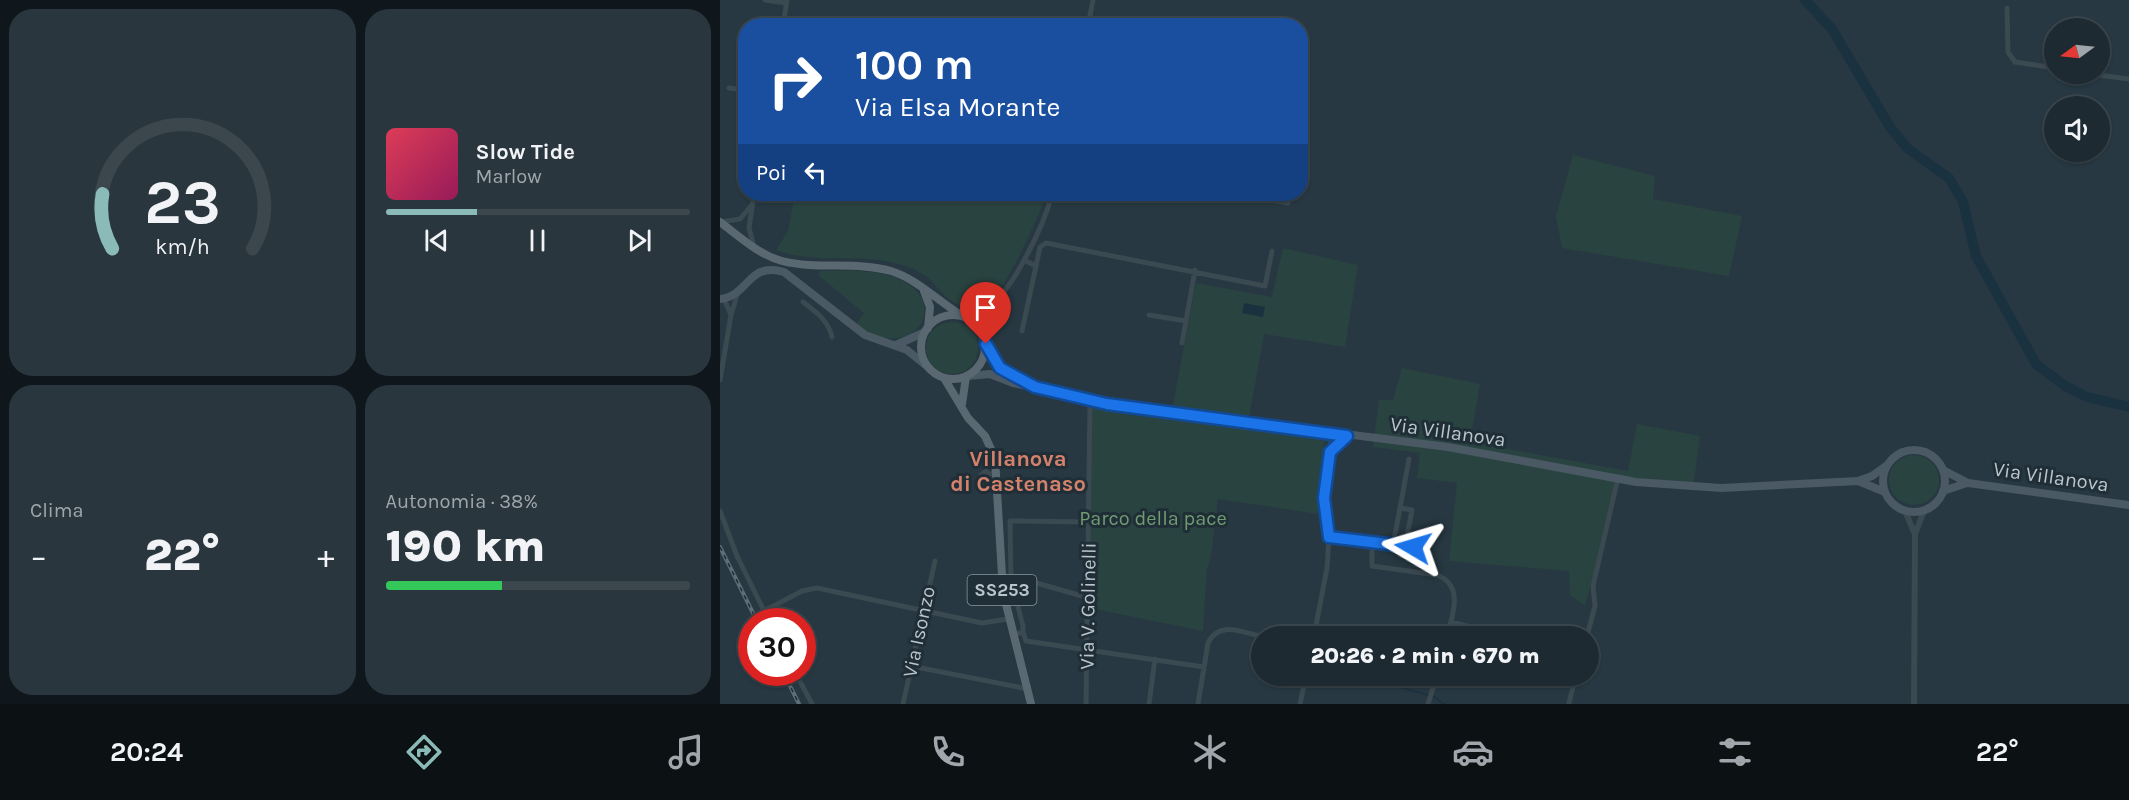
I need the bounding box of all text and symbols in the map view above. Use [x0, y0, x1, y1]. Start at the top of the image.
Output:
north arrow [2044, 18, 2110, 84]
map controls [2044, 18, 2110, 162]
text: 100 m [855, 40, 974, 90]
icon: right [756, 42, 834, 120]
text: Via Elsa Morante [855, 91, 1060, 123]
button: sound [2044, 96, 2110, 162]
text: Slow Tide [476, 139, 575, 165]
icon: left [799, 156, 832, 189]
text: Poi [756, 160, 787, 186]
text: Marlow [476, 165, 542, 188]
text: 23 [144, 167, 221, 240]
icon: previous [420, 224, 453, 257]
icon: pause [521, 224, 554, 257]
icon: next [623, 224, 656, 257]
text: km/h [155, 235, 209, 260]
pin [960, 282, 1011, 344]
icon: arrive [969, 291, 1002, 324]
street label: Via Villanova [1389, 413, 1507, 451]
district label: Villanova di Castenaso [950, 446, 1086, 497]
street label: Via Villanova [1992, 458, 2110, 496]
text: Autonomia · 38% [386, 490, 538, 513]
text: Clima [30, 499, 84, 522]
park label: Parco della pace [1079, 507, 1227, 530]
position arrow [1381, 515, 1445, 579]
text: 190 km [386, 520, 545, 572]
text: 22° [144, 529, 221, 581]
text: − [30, 537, 47, 575]
text: + [317, 537, 335, 575]
street label: Via V. Golinelli [1075, 542, 1101, 670]
road number: SS253 [968, 575, 1036, 605]
street label: Via Isonzo [898, 584, 940, 680]
speed limit sign: 30 [738, 608, 816, 686]
text: 20:26 · 2 min · 670 m [1310, 643, 1540, 669]
icon: directions [403, 731, 445, 773]
icon: music [665, 731, 707, 773]
icon: phone [927, 731, 969, 773]
icon: climate [1189, 731, 1231, 773]
icon: car [1452, 731, 1494, 773]
icon: filters [1714, 731, 1756, 773]
text: 20:24 [110, 736, 183, 768]
text: 22° [1976, 736, 2019, 768]

